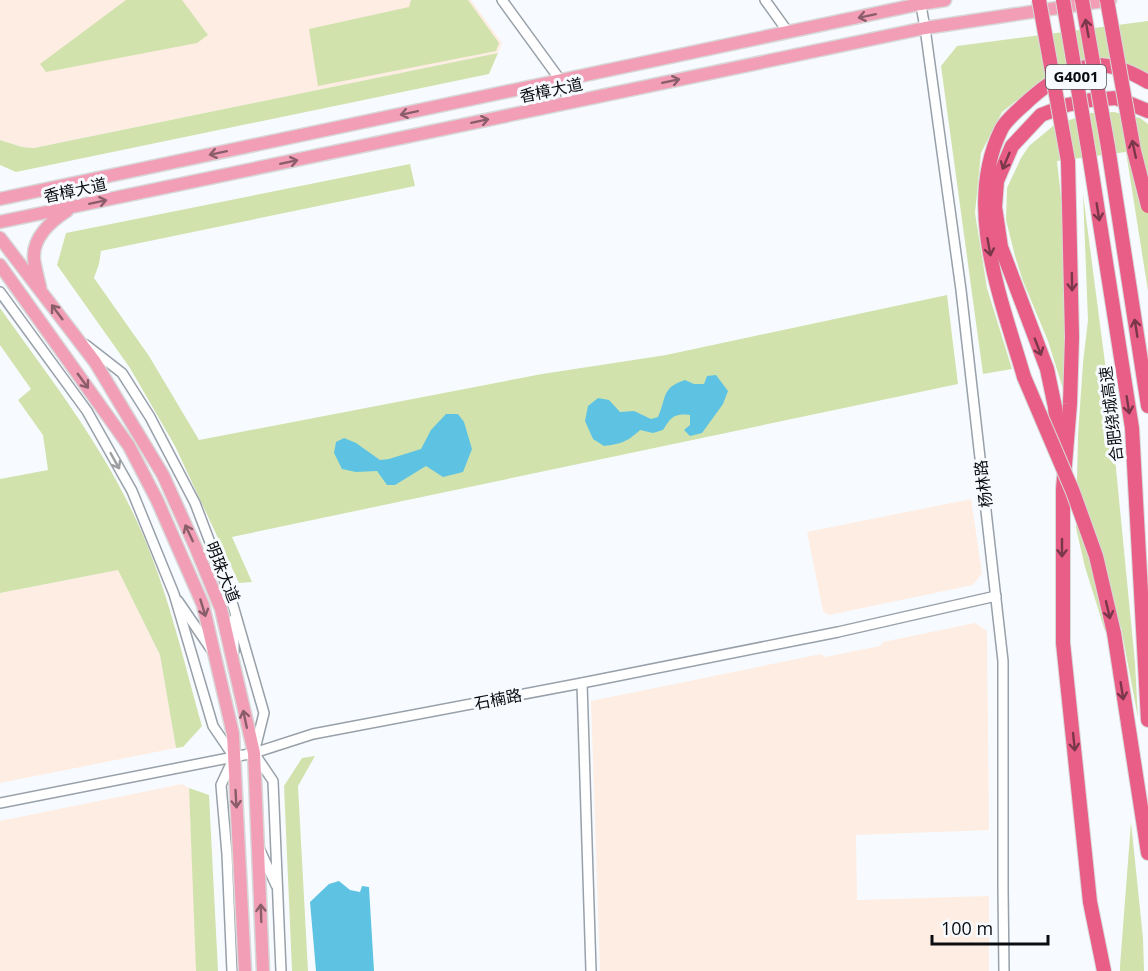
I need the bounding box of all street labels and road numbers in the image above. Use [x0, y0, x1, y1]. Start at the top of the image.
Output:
road number: G4001 [1046, 65, 1106, 89]
street label: 香樟大道 [517, 73, 585, 107]
street label: 香樟大道 [41, 173, 109, 207]
street label: 合肥绕城高速 [1094, 365, 1128, 463]
street label: 杨林路 [969, 459, 997, 509]
street label: 明珠大道 [201, 538, 245, 606]
street label: 石楠路 [472, 684, 524, 714]

